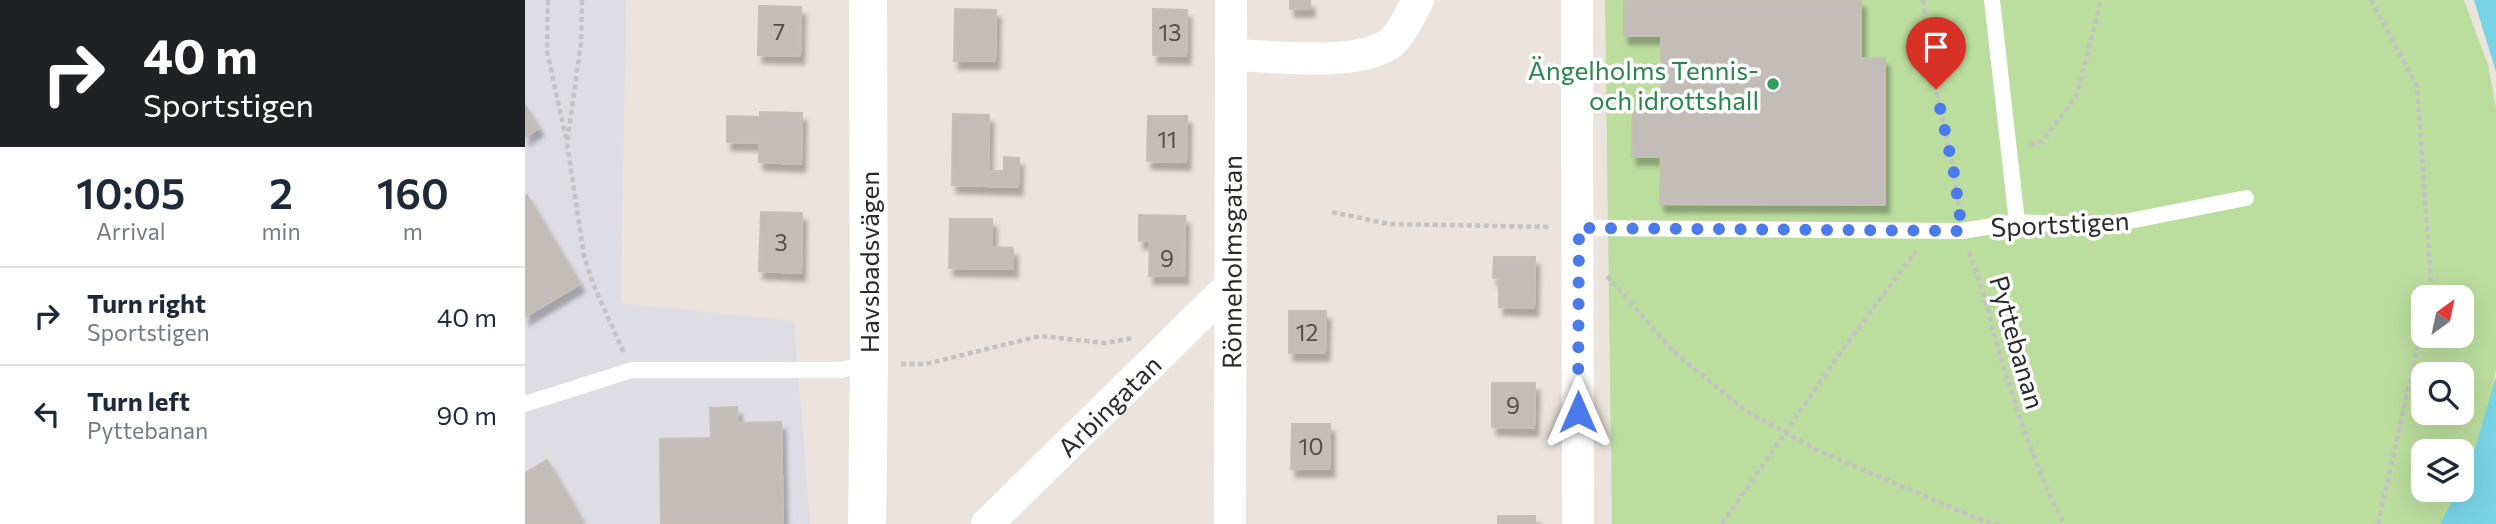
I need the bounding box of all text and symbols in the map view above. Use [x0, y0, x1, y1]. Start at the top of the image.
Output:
house number: 7 [773, 17, 785, 45]
pin [1906, 17, 1966, 89]
house number: 13 [1159, 18, 1181, 46]
text: 40 m [143, 24, 258, 84]
icon: right [28, 28, 119, 119]
icon: arrive [1917, 28, 1955, 66]
place label: Ängelholms Tennis- och idrottshall [1528, 54, 1759, 115]
marker: Ängelholms Tennis- och idrottshall [1765, 76, 1781, 92]
text: Sportstigen [143, 84, 314, 124]
house number: 11 [1157, 125, 1177, 153]
street label: Rönneholmsgatan [1215, 155, 1246, 369]
text: 10:05 [76, 166, 185, 218]
text: 2 [269, 166, 293, 218]
text: 160 [377, 166, 449, 218]
street label: Havsbadsvägen [853, 171, 884, 353]
street label: Sportstigen [1990, 204, 2130, 242]
text: Arrival [96, 217, 166, 245]
text: min [261, 217, 301, 245]
text: m [403, 217, 423, 245]
house number: 3 [774, 228, 788, 256]
house number: 9 [1160, 244, 1174, 272]
street label: Pyttebanan [1984, 272, 2052, 412]
north arrow [2411, 285, 2475, 348]
map controls [2411, 285, 2474, 502]
text: Turn right [87, 287, 206, 318]
icon: right [28, 297, 66, 335]
text: 40 m [437, 301, 497, 332]
text: Sportstigen [87, 318, 210, 346]
house number: 12 [1296, 318, 1318, 346]
street label: Arbingatan [1050, 348, 1166, 462]
button: search [2411, 362, 2474, 425]
position arrow [1541, 375, 1615, 449]
text: Turn left [87, 385, 190, 416]
house number: 9 [1506, 391, 1520, 419]
icon: left [28, 395, 66, 433]
text: 90 m [437, 399, 497, 430]
text: Pyttebanan [87, 416, 208, 444]
house number: 10 [1299, 432, 1323, 460]
button: layers [2411, 439, 2474, 502]

